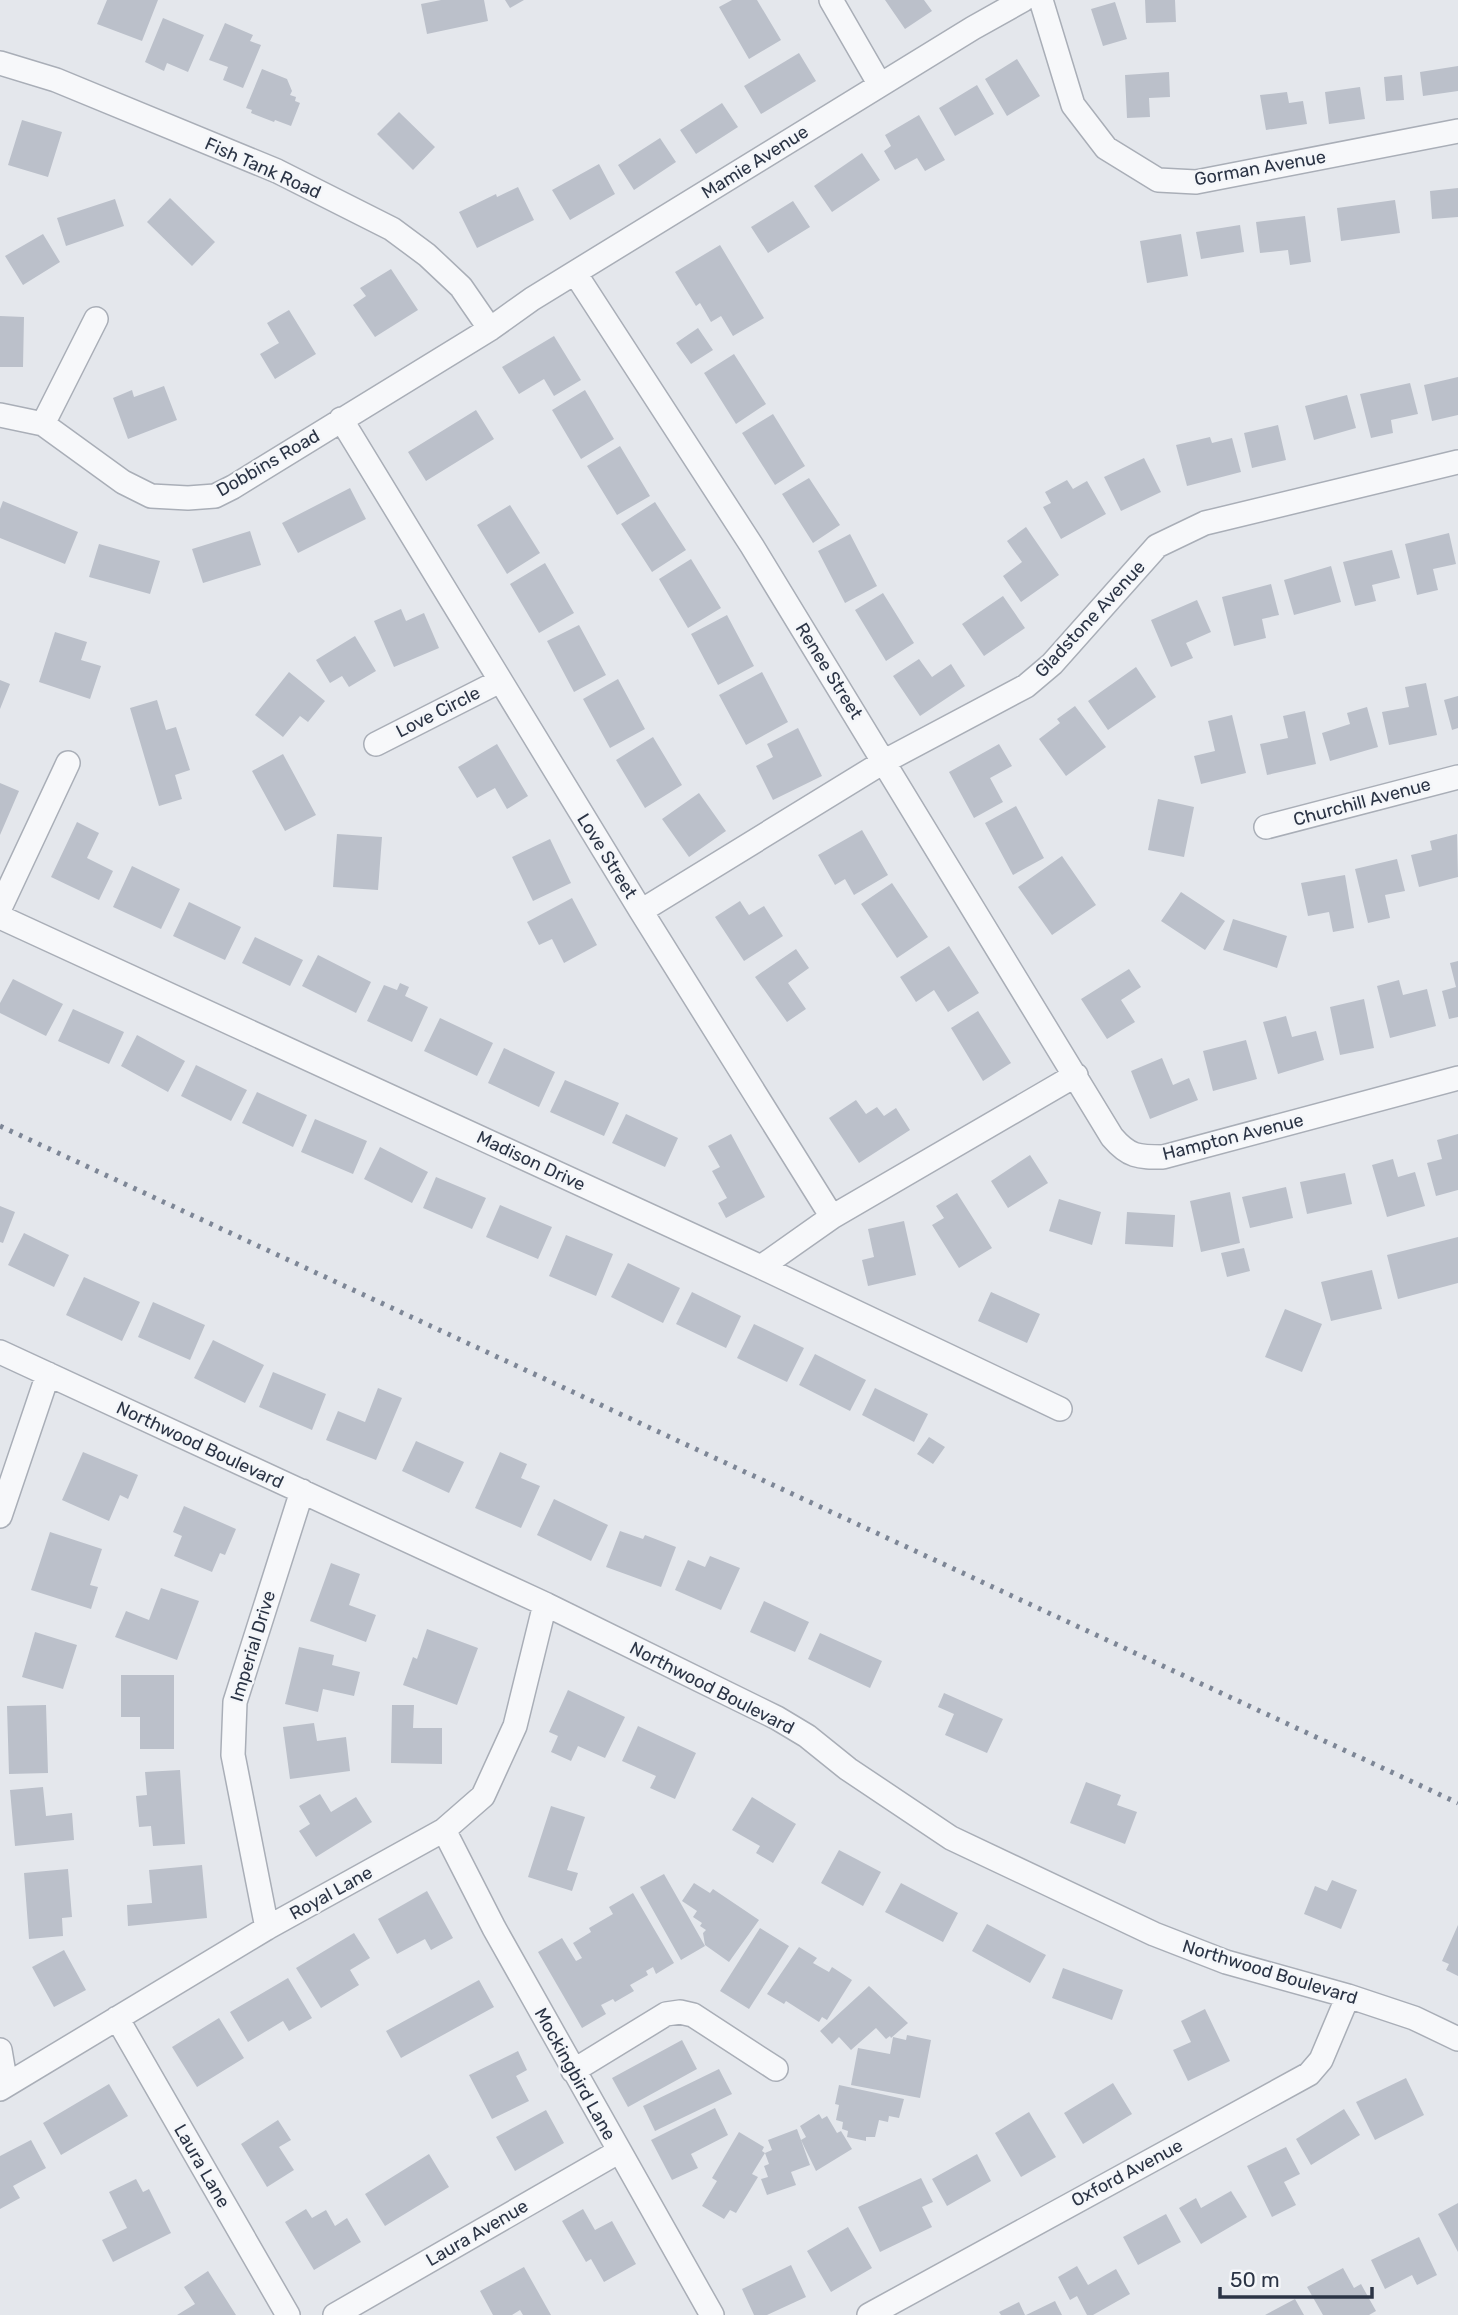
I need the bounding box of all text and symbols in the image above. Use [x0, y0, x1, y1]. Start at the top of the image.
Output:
street label: Mamie Avenue [698, 120, 812, 204]
street label: Fish Tank Road [202, 133, 324, 203]
street label: Gorman Avenue [1192, 146, 1328, 190]
street label: Dobbins Road [212, 425, 324, 501]
street label: Gladstone Avenue [1030, 556, 1150, 682]
street label: Renee Street [791, 619, 867, 723]
street label: Love Circle [392, 681, 484, 743]
street label: Churchill Avenue [1291, 773, 1433, 831]
street label: Love Street [572, 809, 642, 903]
street label: Hampton Avenue [1160, 1109, 1306, 1165]
street label: Madison Drive [473, 1126, 589, 1196]
street label: Northwood Boulevard [113, 1397, 287, 1493]
street label: Imperial Drive [226, 1588, 280, 1704]
street label: Northwood Boulevard [626, 1637, 798, 1739]
street label: Royal Lane [286, 1861, 376, 1925]
street label: Northwood Boulevard [1180, 1935, 1360, 2009]
street label: Mockingbird Lane [530, 2004, 620, 2144]
street label: Laura Lane [169, 2120, 235, 2212]
street label: Oxford Avenue [1067, 2134, 1187, 2212]
street label: Laura Avenue [422, 2195, 532, 2271]
scale bar [1220, 2256, 1372, 2300]
text: 50 m [1230, 2267, 1280, 2292]

